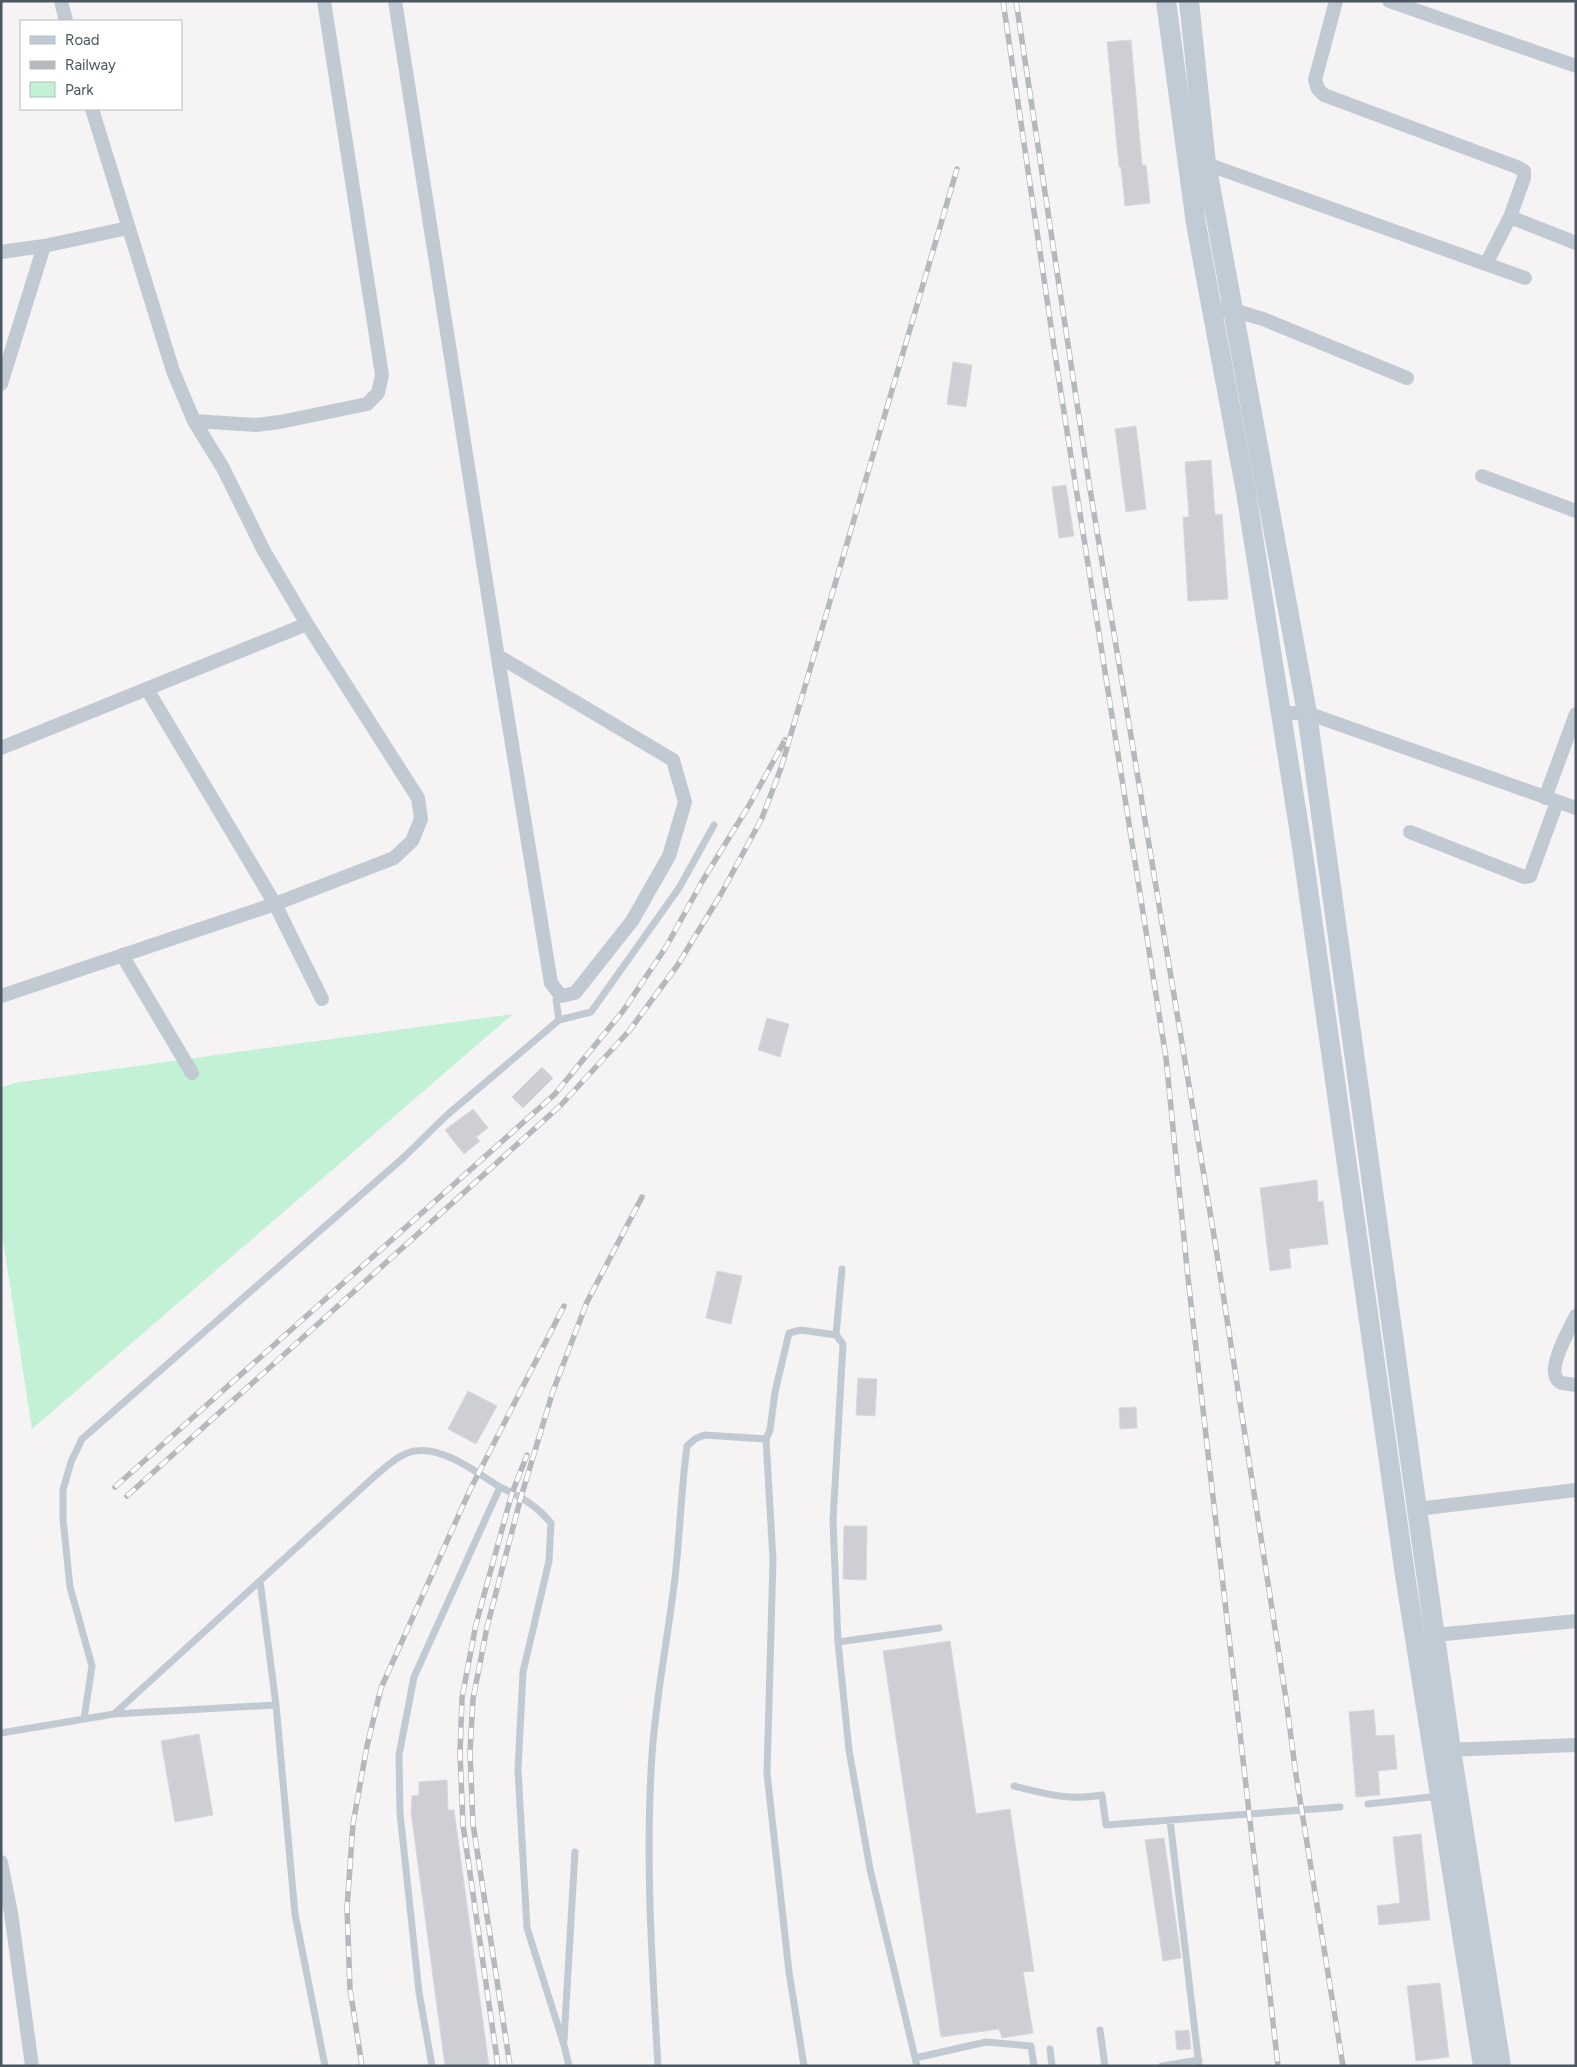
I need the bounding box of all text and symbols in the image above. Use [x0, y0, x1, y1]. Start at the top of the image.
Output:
legend [20, 20, 182, 110]
text: Road [65, 31, 100, 49]
text: Railway [65, 56, 116, 74]
text: Park [65, 81, 94, 99]

